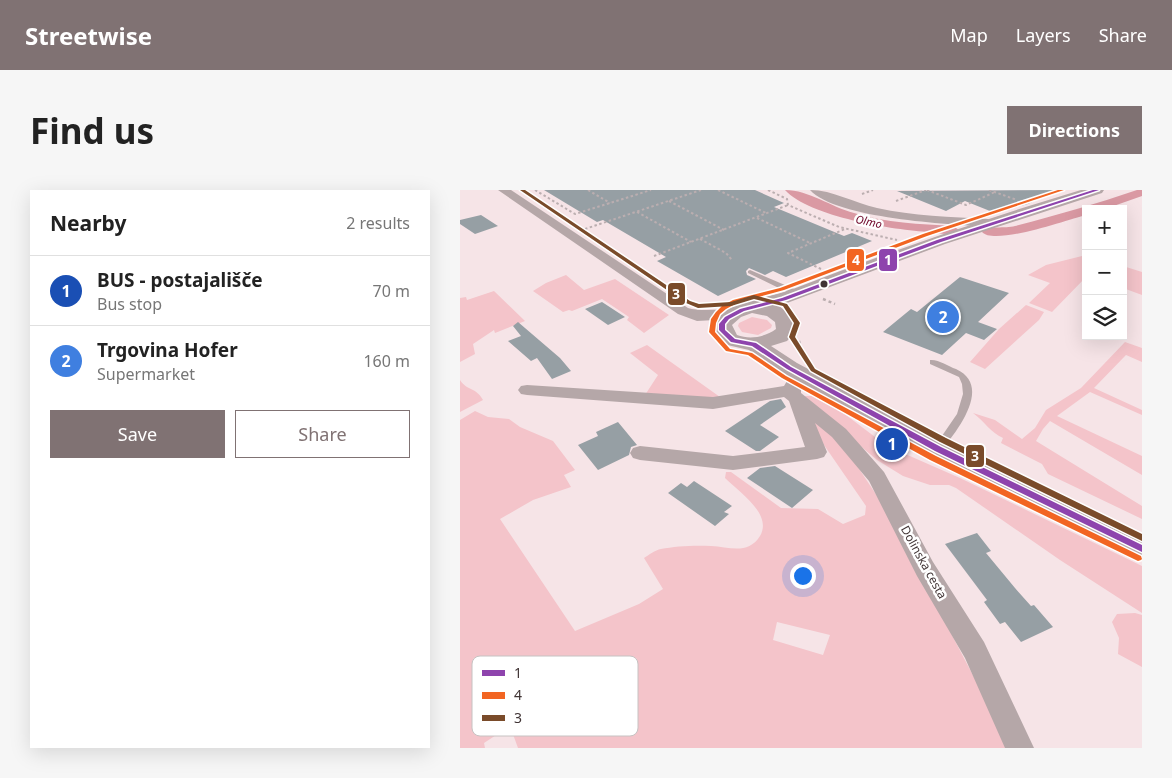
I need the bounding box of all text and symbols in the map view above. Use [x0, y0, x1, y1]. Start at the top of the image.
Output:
text: Streetwise [25, 19, 152, 52]
text: Map [950, 23, 988, 47]
text: Layers [1016, 23, 1071, 47]
text: Share [1099, 23, 1147, 47]
button: Directions [1007, 106, 1142, 154]
text: Find us [30, 107, 154, 154]
map controls [1082, 205, 1127, 340]
button: + [1082, 205, 1127, 250]
text: Nearby [50, 209, 126, 237]
water label: Olmo [854, 211, 884, 231]
text: 2 results [346, 212, 410, 234]
line badge: 4 [846, 248, 865, 272]
line badge: 1 [878, 248, 898, 272]
text: 4 [852, 250, 860, 269]
text: 1 [884, 250, 892, 269]
button: − [1082, 250, 1127, 295]
text: BUS - postajališče [97, 267, 263, 293]
unlabelled marker [819, 279, 829, 289]
text: 1 [61, 280, 71, 302]
text: 70 m [373, 280, 410, 302]
line badge: 3 [667, 282, 686, 306]
text: 3 [672, 284, 680, 303]
text: Bus stop [97, 293, 162, 315]
button: layers [1082, 295, 1127, 340]
pin: 2 [927, 298, 959, 336]
text: Trgovina Hofer [97, 337, 238, 363]
text: 2 [61, 350, 71, 372]
text: 160 m [363, 350, 410, 372]
text: Supermarket [97, 363, 195, 385]
button: Save [50, 410, 225, 458]
button: Share [235, 410, 410, 458]
pin: 1 [876, 425, 908, 463]
line badge: 3 [965, 444, 985, 468]
text: 3 [971, 446, 979, 465]
street label: Dolinska cesta [897, 522, 951, 602]
your location [790, 563, 816, 589]
legend [472, 656, 638, 736]
text: 1 [514, 663, 522, 682]
text: 4 [514, 685, 522, 704]
text: 3 [514, 708, 522, 727]

